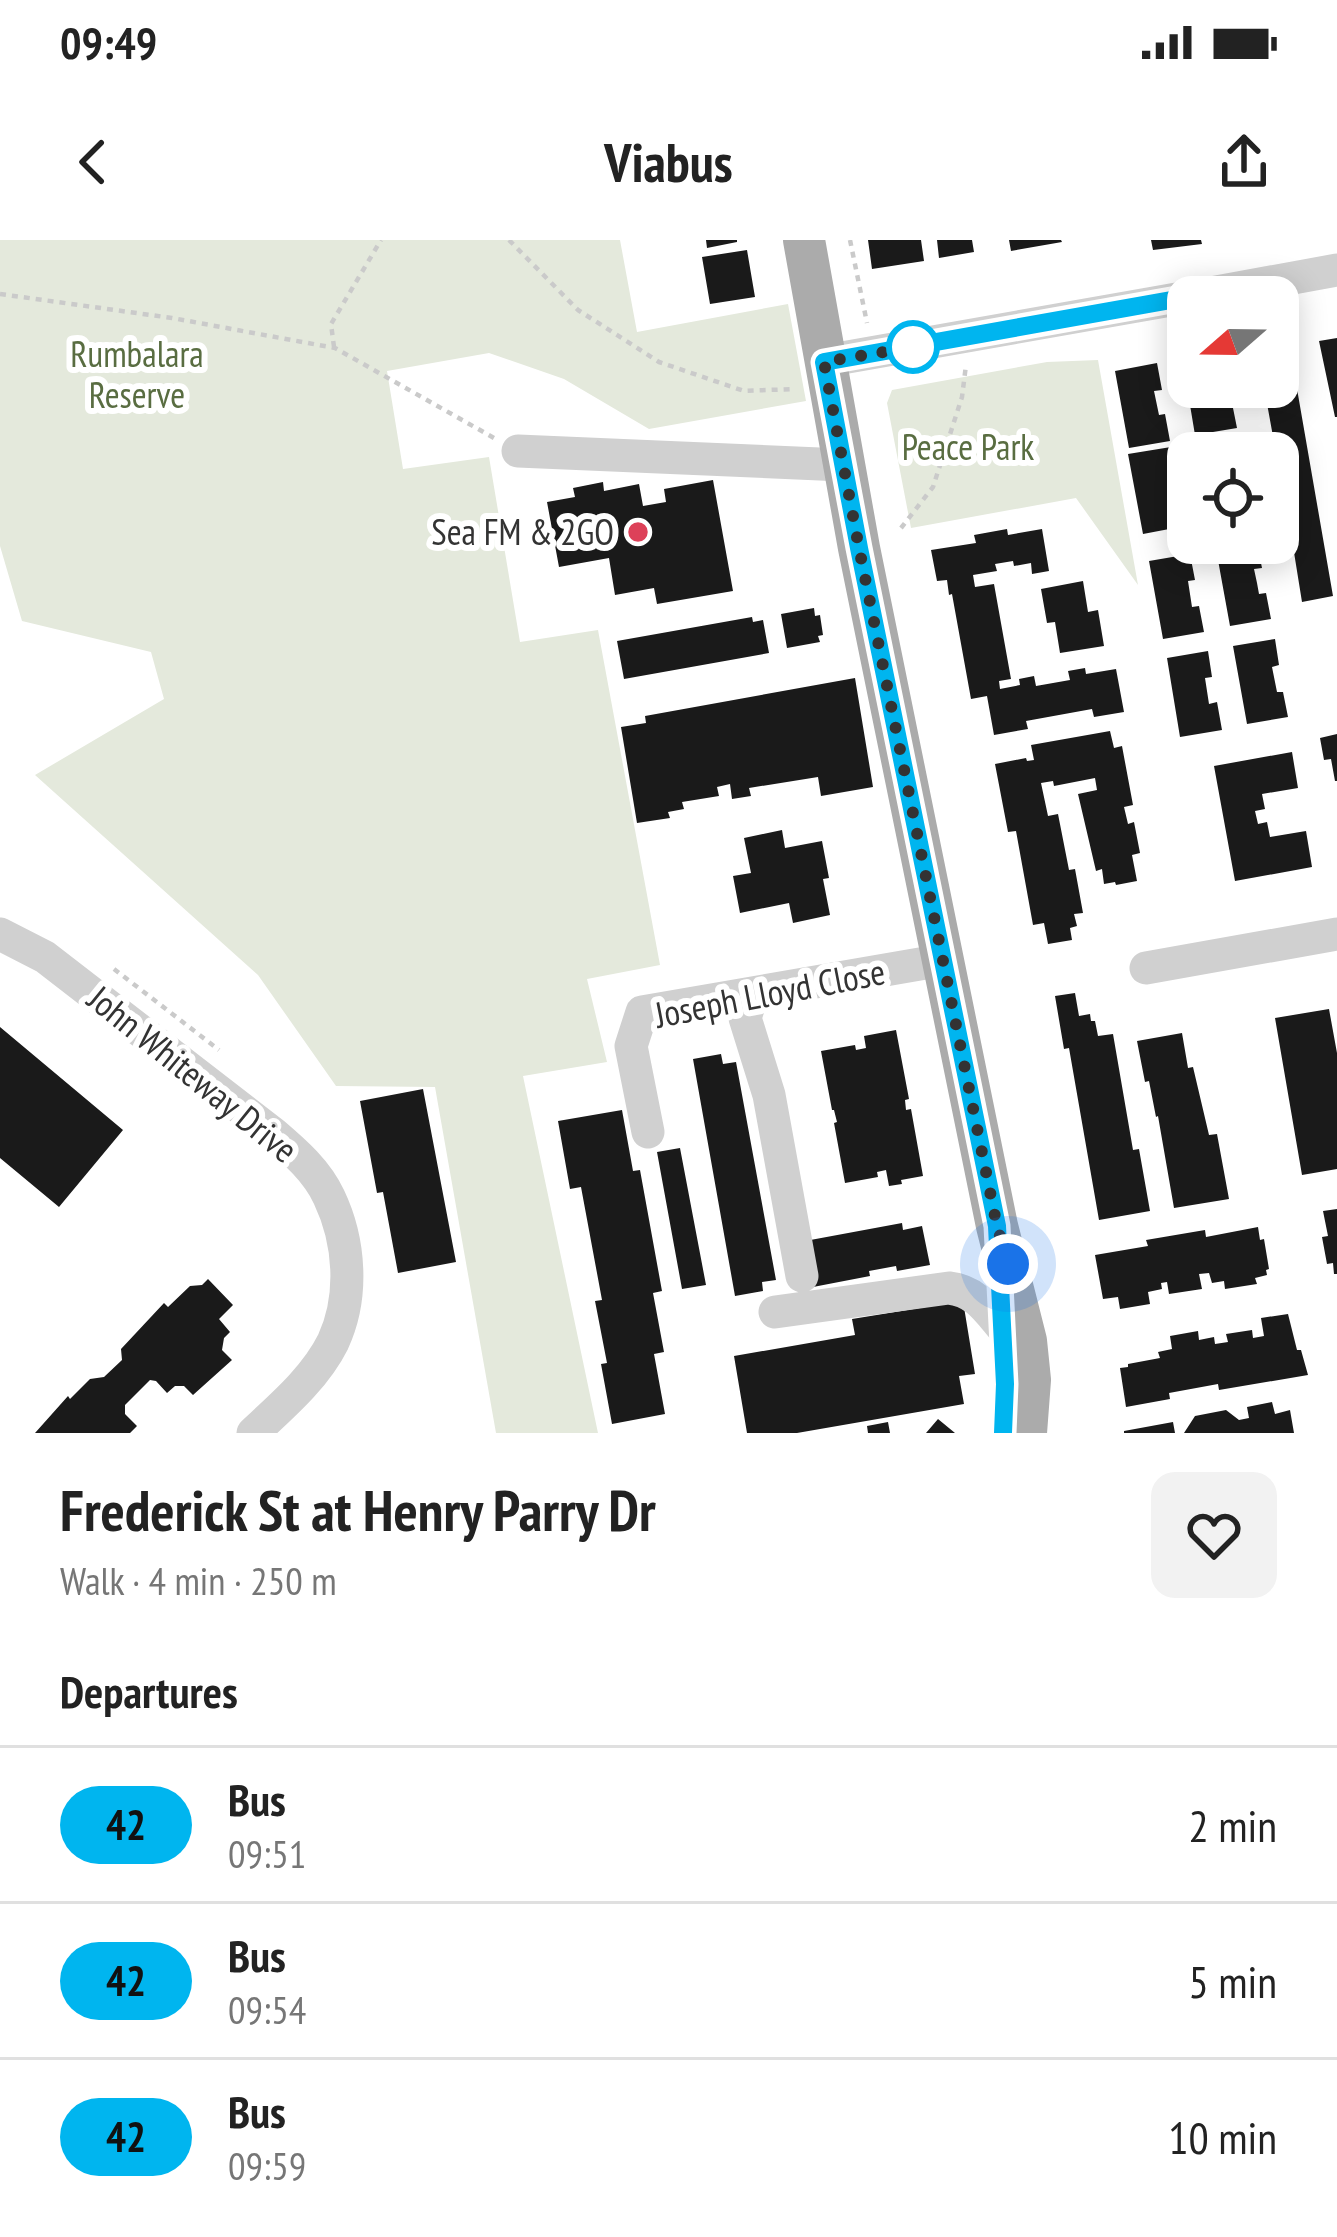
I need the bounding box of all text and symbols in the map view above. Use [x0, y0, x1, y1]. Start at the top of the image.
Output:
text: 09:49 [60, 13, 157, 71]
text: Viabus [604, 127, 733, 197]
icon: back [60, 129, 126, 195]
icon: share [1211, 129, 1277, 195]
north arrow [1167, 276, 1299, 408]
map controls [1167, 276, 1299, 564]
unlabelled marker [888, 322, 938, 372]
park label: Rumbalara Reserve [70, 330, 204, 418]
park label: Peace Park [902, 423, 1034, 470]
button: locate [1167, 432, 1299, 564]
place label: Sea FM & 2GO [431, 508, 614, 555]
marker: Sea FM & 2GO [625, 519, 651, 545]
street label: Joseph Lloyd Close [650, 947, 889, 1038]
street label: John Whiteway Drive [78, 974, 308, 1172]
your location [978, 1234, 1038, 1294]
button: heart [1151, 1472, 1277, 1598]
text: Frederick St at Henry Parry Dr [60, 1473, 656, 1547]
text: Walk · 4 min · 250 m [60, 1555, 337, 1606]
text: Departures [60, 1662, 238, 1720]
text: Bus [228, 1770, 286, 1828]
text: 2 min [1188, 1796, 1277, 1854]
text: 42 [106, 1797, 146, 1852]
text: 09:51 [228, 1828, 306, 1879]
text: Bus [228, 1926, 286, 1984]
text: 5 min [1188, 1952, 1277, 2010]
text: 42 [106, 1953, 146, 2008]
text: 09:54 [228, 1984, 306, 2035]
text: Bus [228, 2082, 286, 2140]
text: 10 min [1168, 2108, 1277, 2166]
text: 42 [106, 2109, 146, 2164]
text: 09:59 [228, 2140, 306, 2191]

